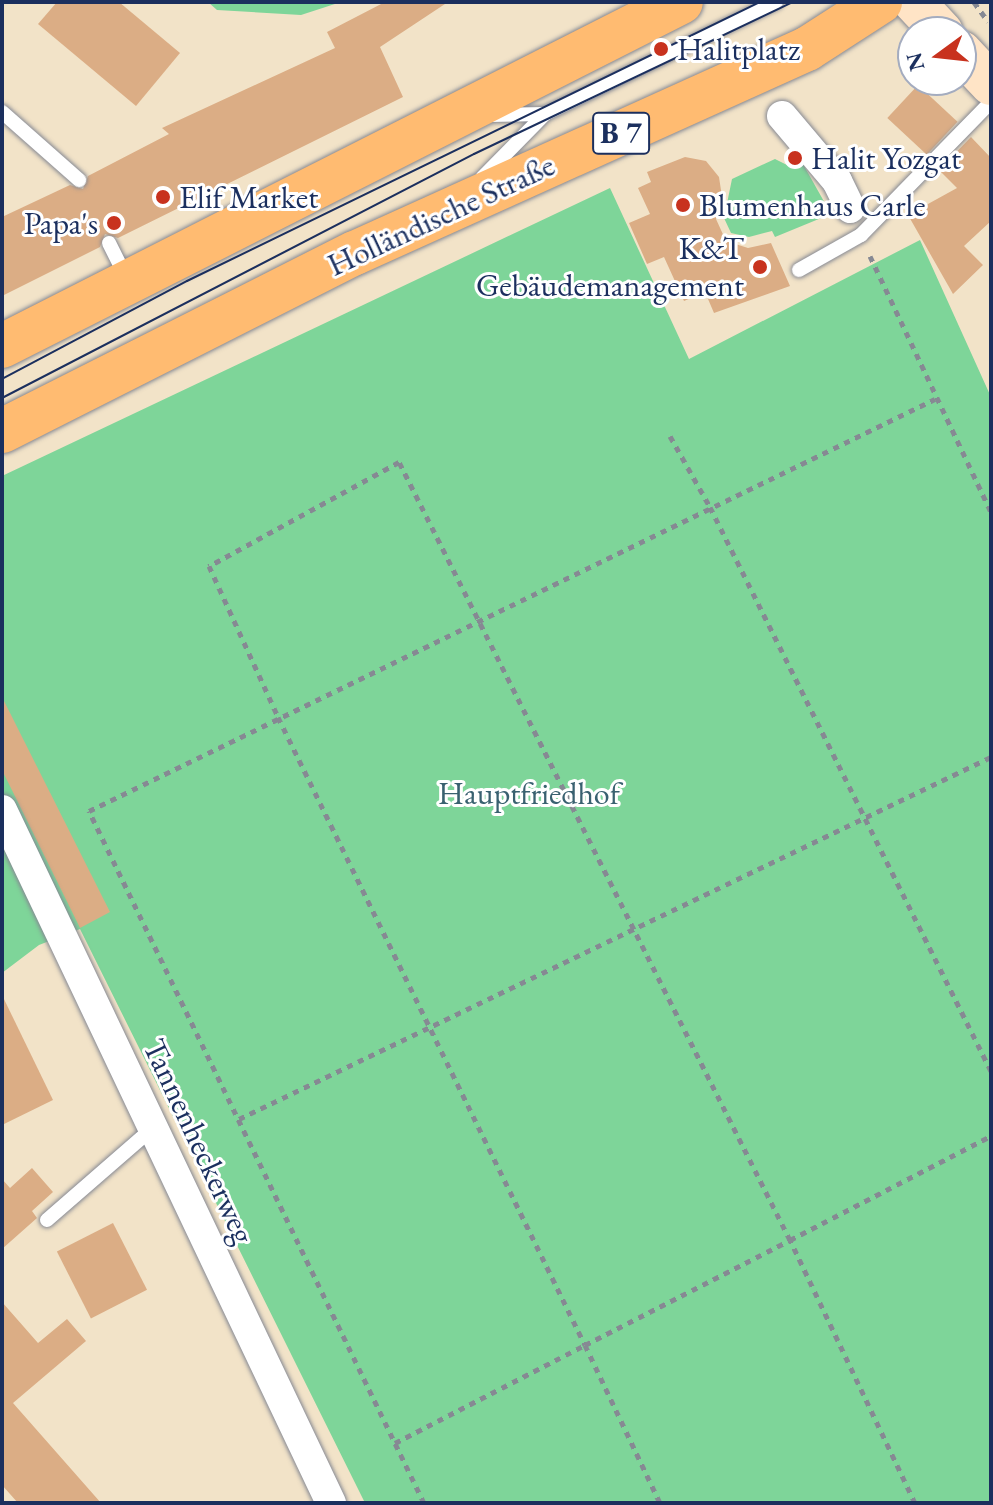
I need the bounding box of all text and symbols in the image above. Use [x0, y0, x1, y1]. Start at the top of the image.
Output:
north arrow [897, 16, 977, 96]
place label: Halitplatz [677, 30, 800, 68]
marker: Halitplatz [652, 40, 670, 58]
text: N [899, 49, 932, 74]
road number: B 7 [591, 107, 651, 159]
place label: Halit Yozgat [811, 139, 961, 177]
street label: Holländische Straße [321, 146, 561, 284]
marker: Halit Yozgat [786, 149, 804, 167]
place label: Elif Market [179, 178, 318, 216]
place label: Blumenhaus Carle [699, 186, 926, 224]
marker: Elif Market [154, 188, 172, 206]
marker: Blumenhaus Carle [674, 196, 692, 214]
place label: Papa's [24, 204, 98, 242]
marker: Papa's [105, 214, 123, 232]
place label: K&T Gebäudemanagement [476, 230, 744, 305]
marker: K&T Gebäudemanagement [751, 258, 769, 276]
park label: Hauptfriedhof [438, 774, 620, 812]
street label: Tannenheckerweg [135, 1033, 263, 1249]

